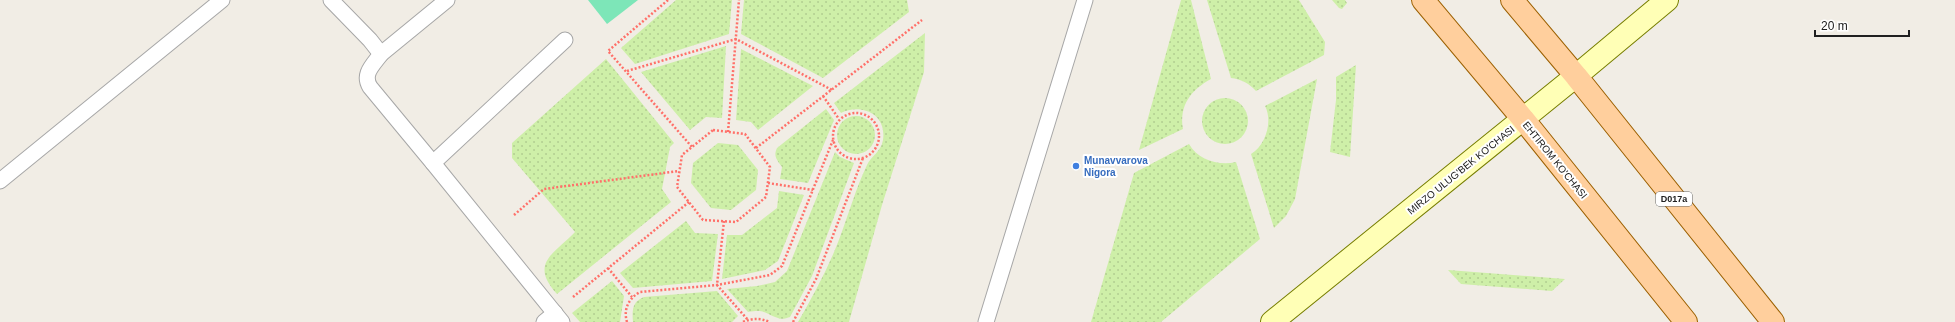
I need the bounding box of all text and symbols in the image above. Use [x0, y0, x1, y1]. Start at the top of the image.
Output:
scale bar [1815, 12, 1909, 38]
text: 20 m [1821, 19, 1848, 33]
street label: EHTIROM KO'CHASI [1521, 119, 1589, 201]
street label: MIRZO ULUG'BEK KO'CHASI [1405, 123, 1517, 217]
place label: Munavvarova Nigora [1084, 155, 1148, 178]
marker: Munavvarova Nigora [1071, 161, 1081, 171]
road number: D017a [1656, 192, 1692, 206]

